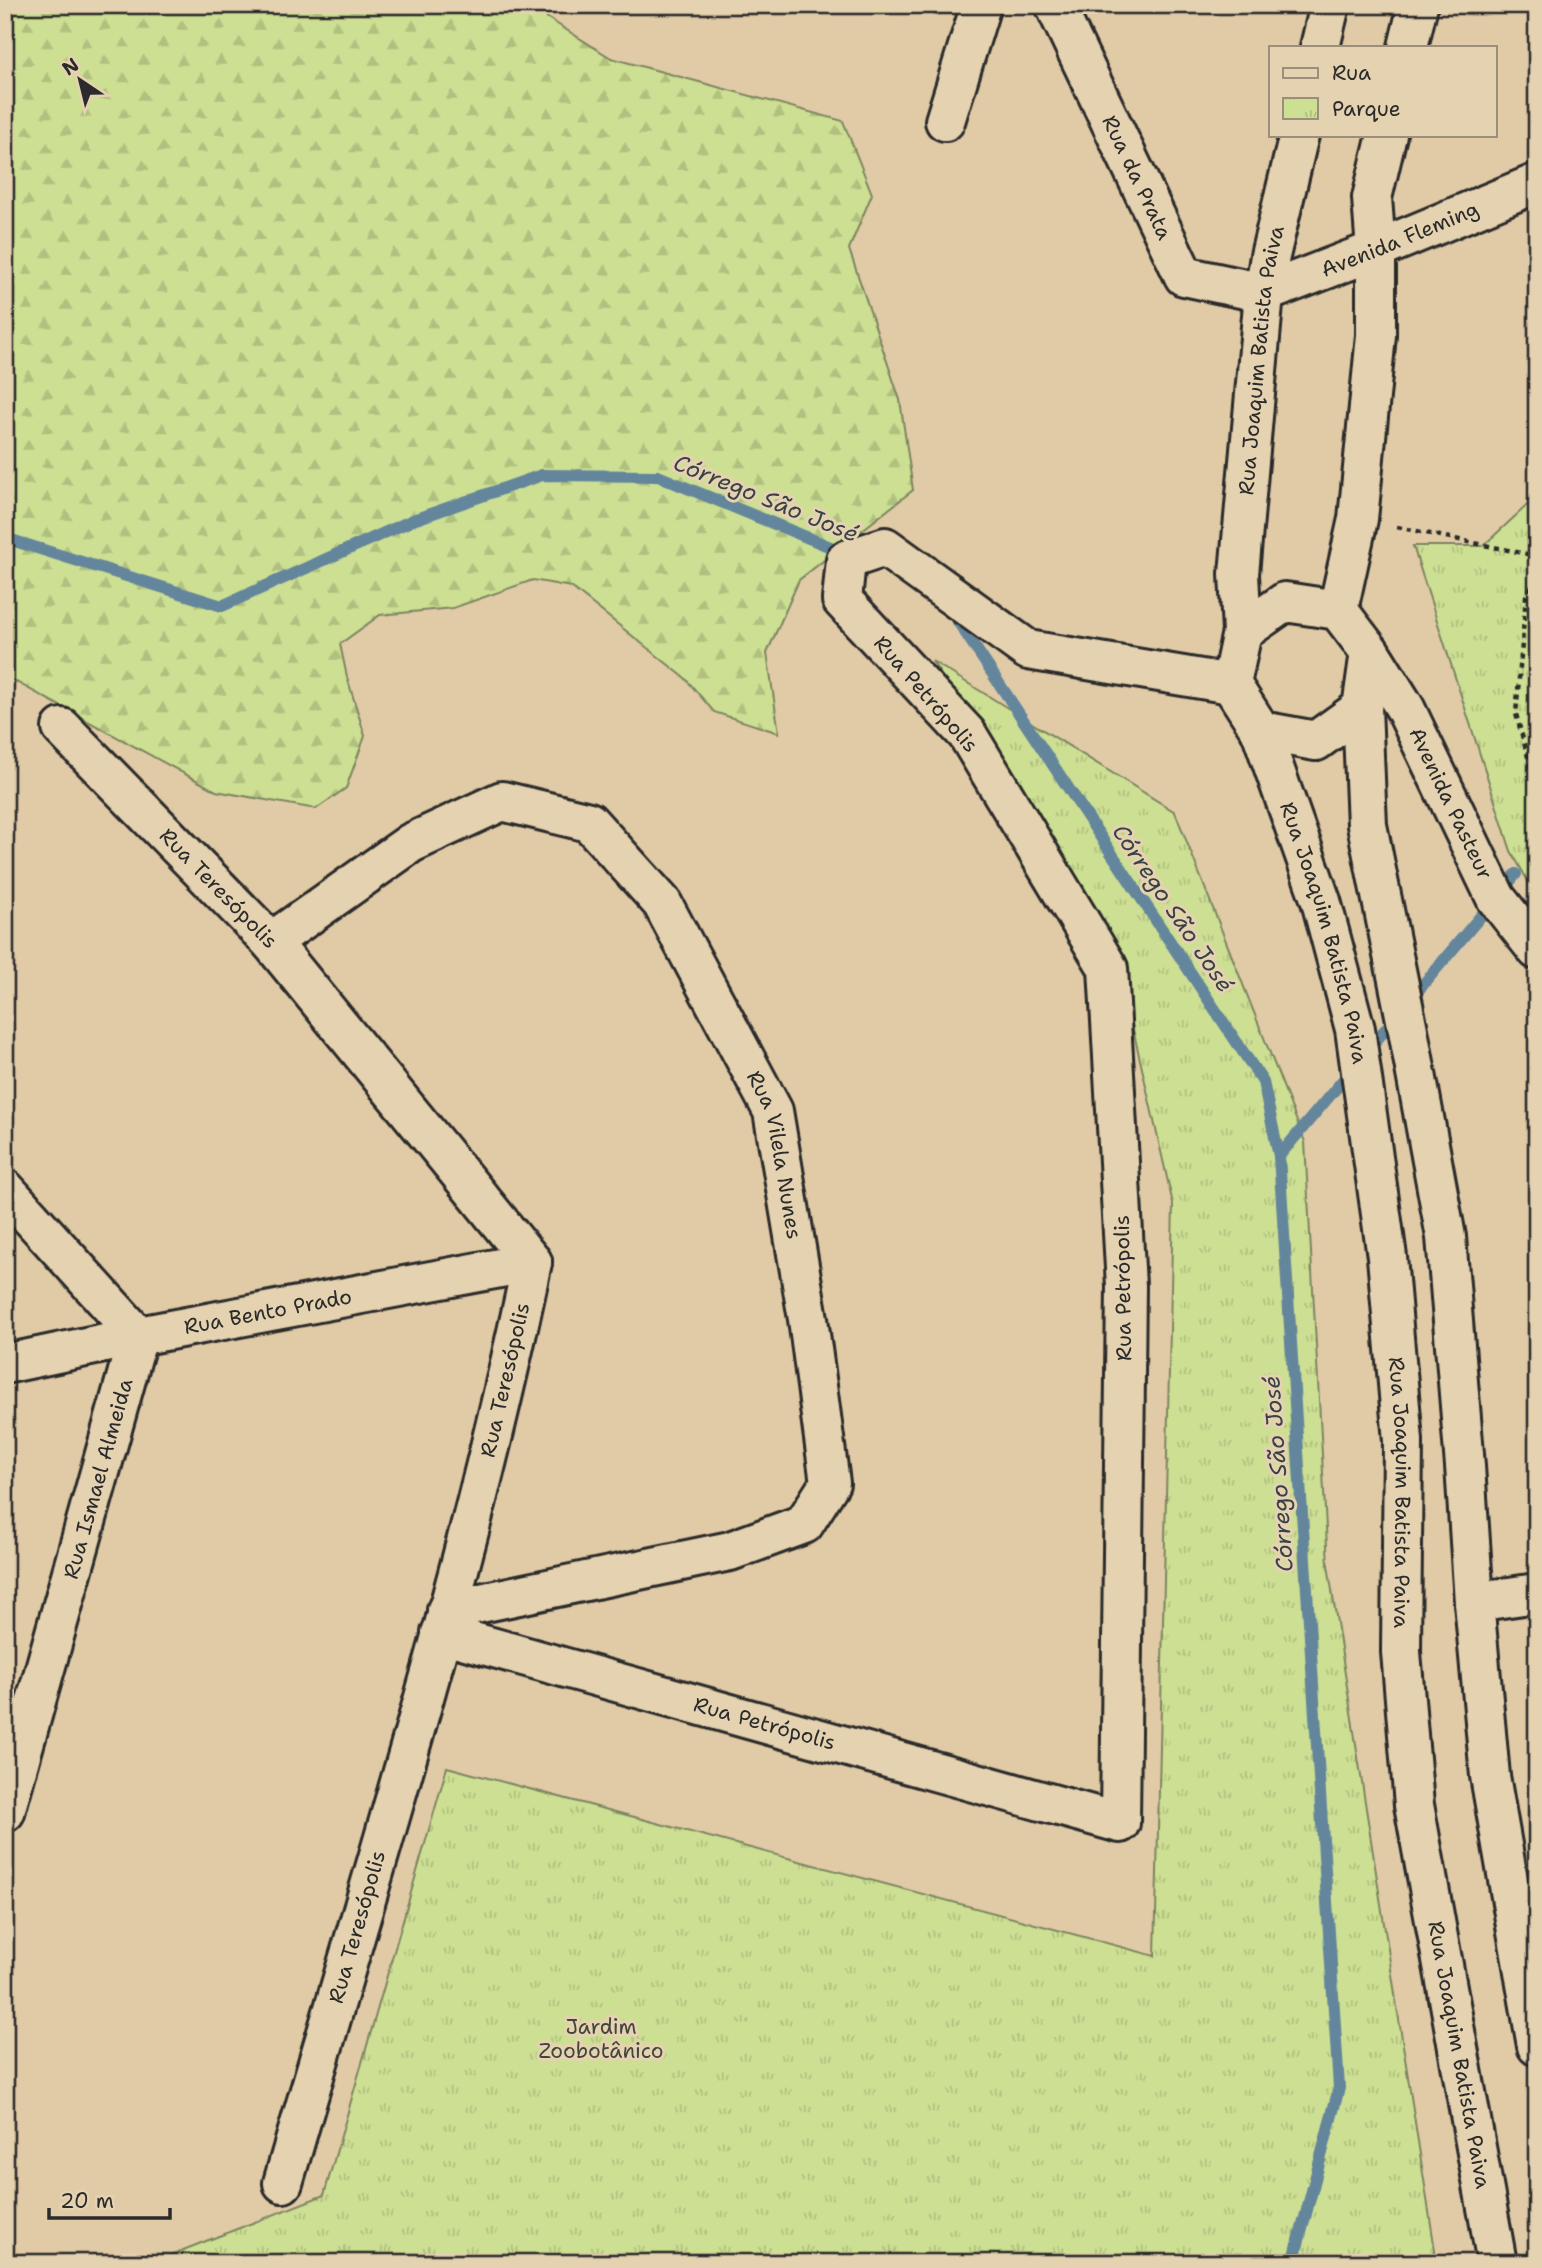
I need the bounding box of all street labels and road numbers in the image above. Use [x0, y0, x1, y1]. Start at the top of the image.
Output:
street label: Rua da Prata [1096, 111, 1179, 244]
street label: Avenida Fleming [1317, 195, 1483, 284]
street label: Rua Joaquim Batista Paiva [1232, 223, 1291, 496]
street label: Rua Petrópolis [867, 630, 985, 758]
street label: Avenida Pasteur [1402, 723, 1499, 884]
street label: Rua Joaquim Batista Paiva [1273, 798, 1374, 1066]
street label: Rua Teresópolis [153, 822, 284, 955]
street label: Rua Vilela Nunes [740, 1066, 808, 1241]
street label: Rua Petrópolis [1108, 1215, 1138, 1361]
street label: Rua Bento Prado [182, 1282, 354, 1341]
street label: Rua Teresópolis [474, 1300, 536, 1460]
street label: Rua Joaquim Batista Paiva [1382, 1356, 1417, 1628]
street label: Rua Ismael Almeida [57, 1375, 139, 1582]
street label: Rua Petrópolis [690, 1690, 839, 1757]
street label: Rua Teresópolis [322, 1847, 392, 2007]
street label: Rua Joaquim Batista Paiva [1421, 1919, 1497, 2191]

